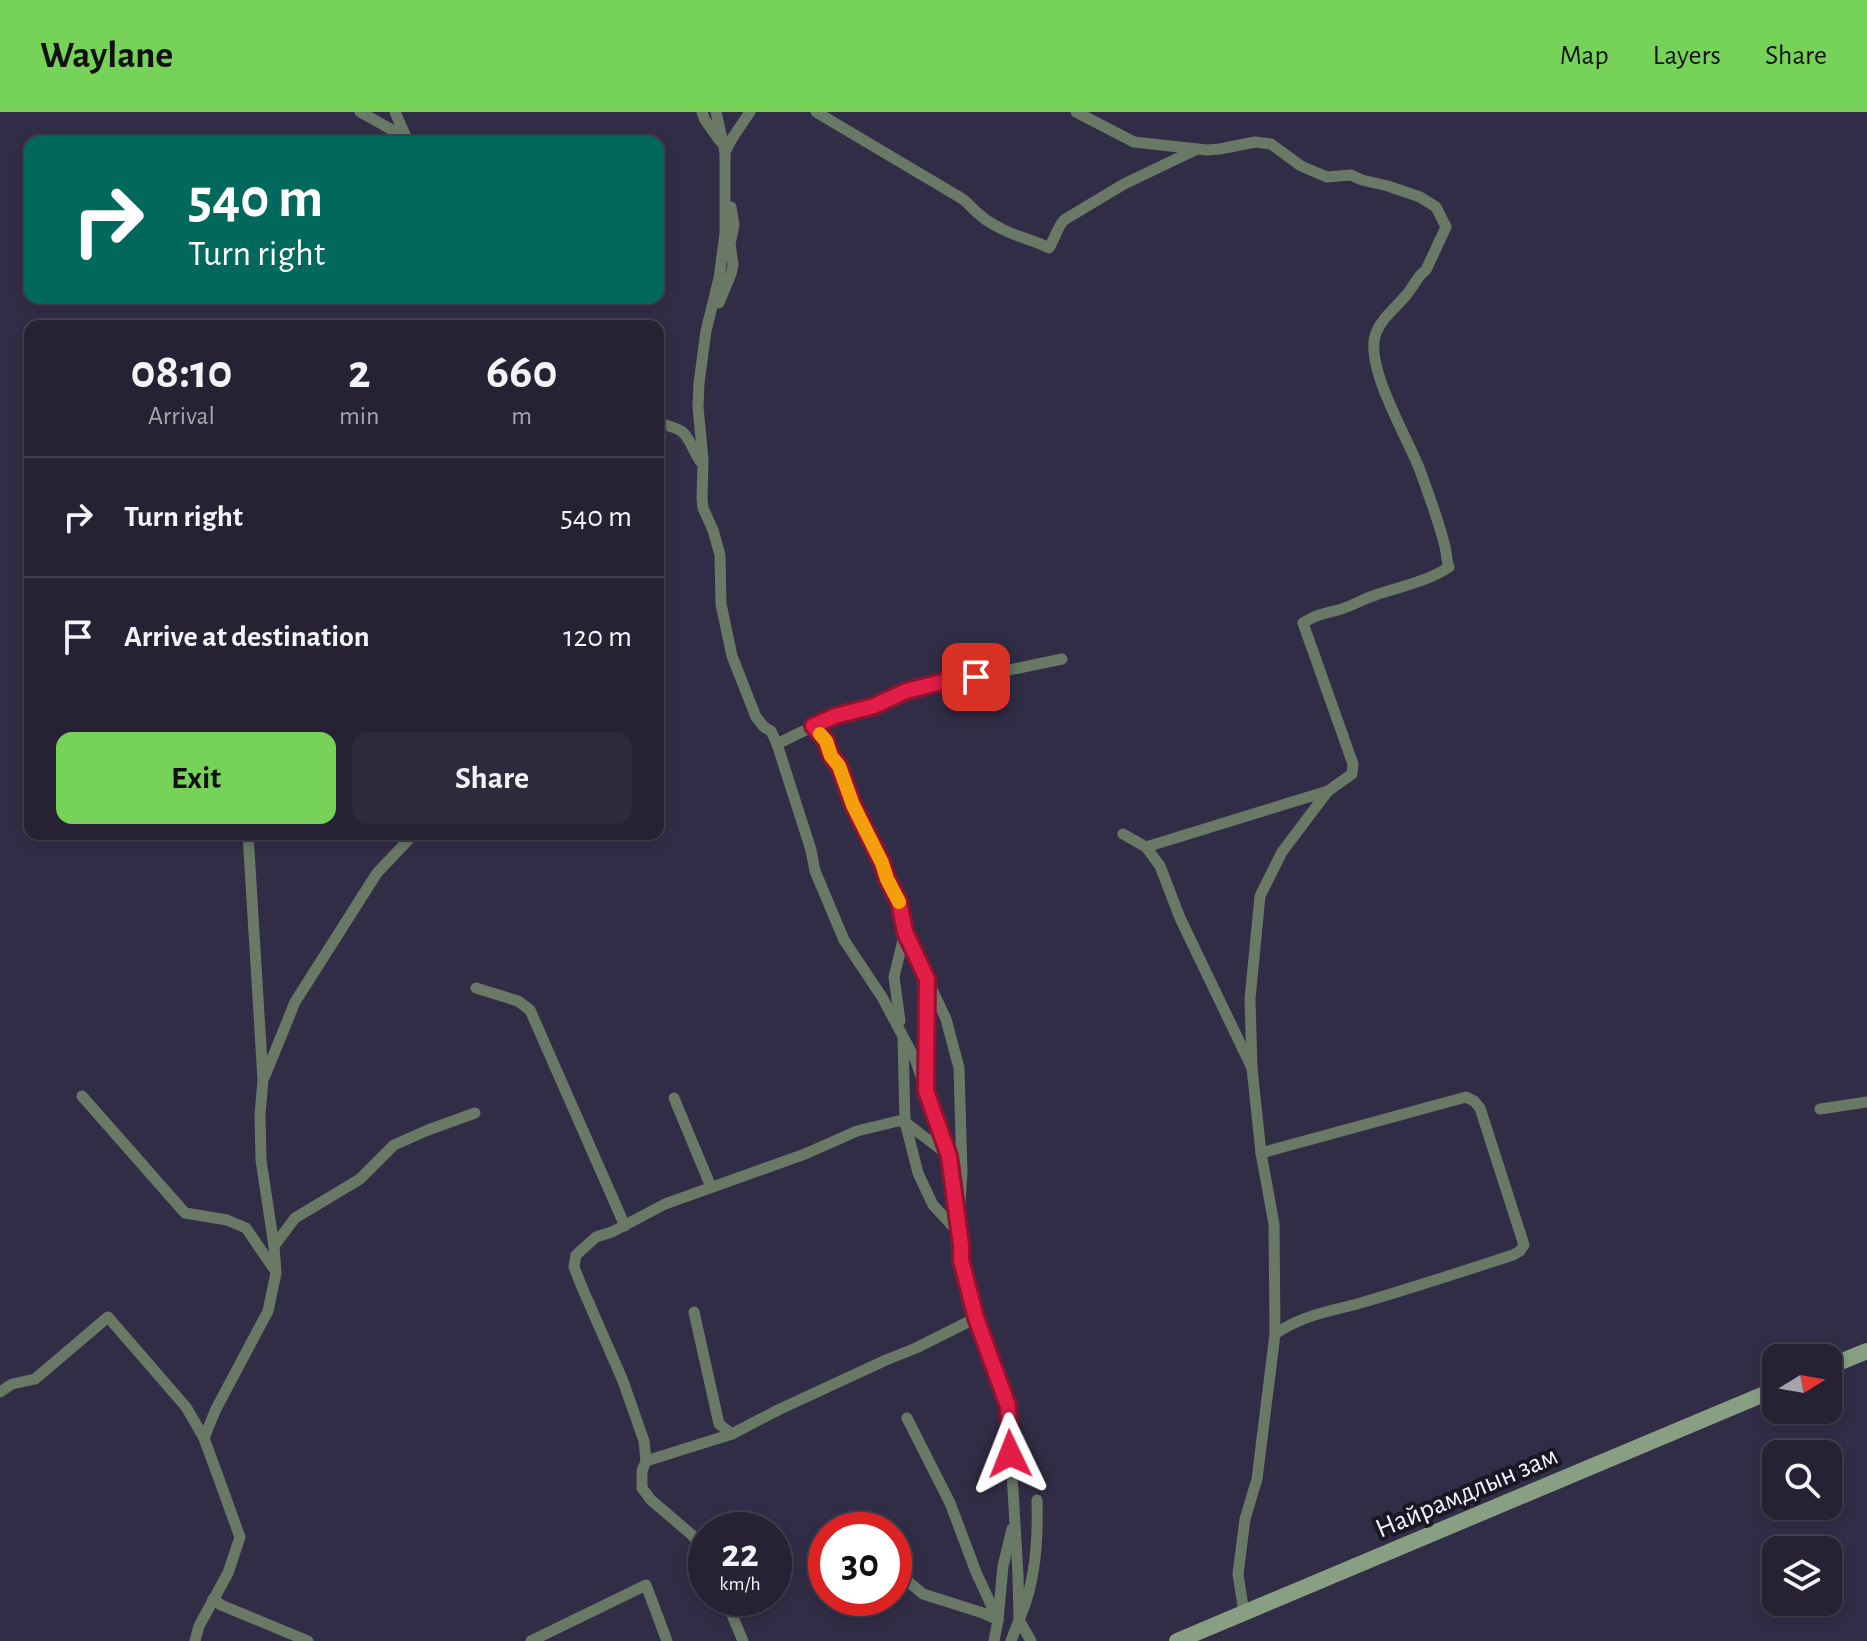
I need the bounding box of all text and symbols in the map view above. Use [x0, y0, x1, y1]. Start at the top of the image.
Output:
text: Waylane [40, 37, 173, 75]
text: Map [1560, 42, 1609, 70]
text: Layers [1653, 42, 1721, 70]
text: Share [1765, 42, 1827, 70]
icon: right [56, 168, 160, 272]
text: 540 m [188, 171, 323, 227]
text: Turn right [188, 236, 325, 272]
text: 08:10 [131, 349, 232, 397]
text: 2 [348, 349, 371, 397]
text: 660 [486, 349, 557, 397]
text: Arrival [148, 403, 215, 429]
text: min [339, 403, 380, 429]
text: m [511, 403, 532, 429]
icon: right [56, 495, 100, 539]
text: Turn right [124, 502, 243, 532]
text: 540 m [560, 502, 632, 532]
icon: arrive [56, 615, 100, 659]
text: Arrive at destination [124, 622, 370, 652]
text: 120 m [563, 622, 632, 652]
pin [942, 643, 1010, 711]
icon: arrive [954, 655, 998, 699]
button: Exit [56, 732, 336, 824]
button: Share [352, 732, 632, 824]
north arrow [1762, 1344, 1842, 1424]
map controls [1762, 1344, 1842, 1616]
position arrow [968, 1412, 1052, 1496]
button: search [1762, 1440, 1842, 1520]
street label: Найрамдлын зам [1372, 1442, 1562, 1544]
speed limit sign: 30 [808, 1512, 912, 1616]
text: 22 [721, 1534, 759, 1574]
button: layers [1762, 1536, 1842, 1616]
text: km/h [719, 1574, 761, 1594]

